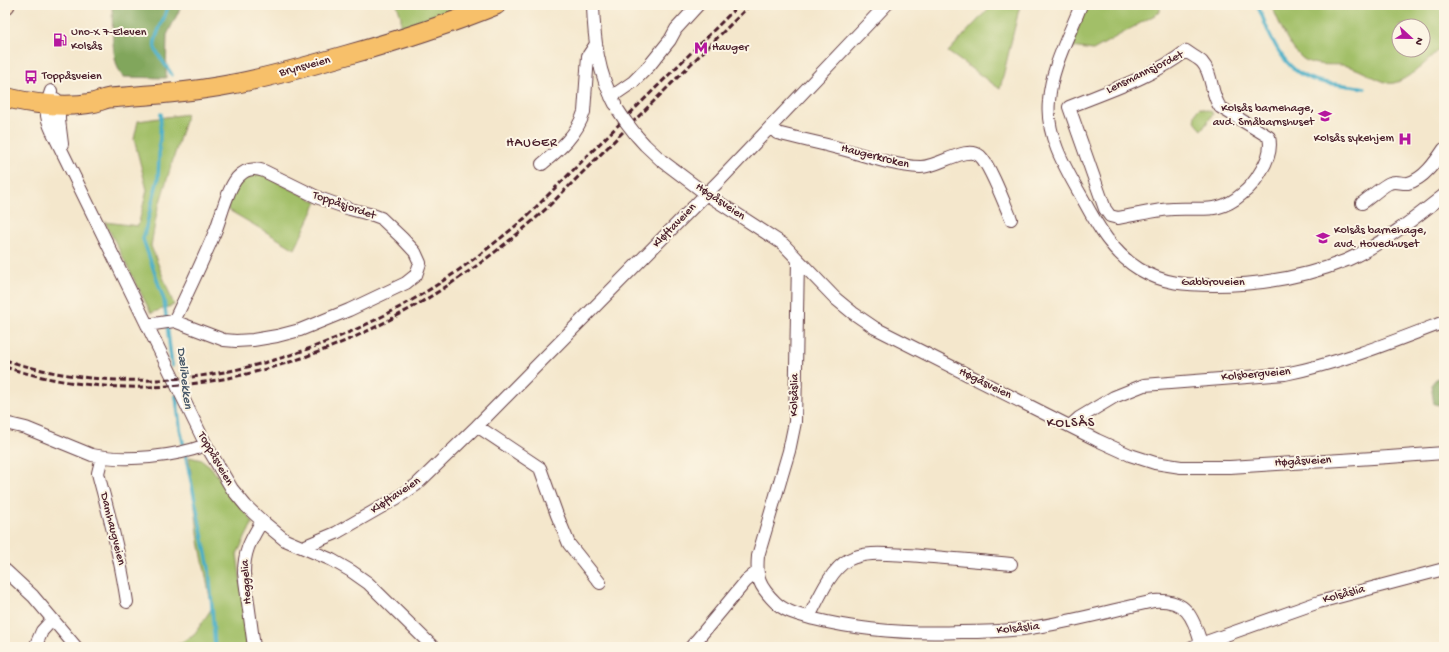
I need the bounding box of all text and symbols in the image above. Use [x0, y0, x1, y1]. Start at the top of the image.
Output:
north arrow [1391, 18, 1431, 58]
place label: Uno-X 7-Eleven Kolsås [71, 26, 147, 54]
fuel station icon: Uno-X 7-Eleven Kolsås [52, 32, 68, 48]
text: N [1412, 35, 1425, 47]
metro station icon: Hauger [693, 40, 709, 56]
place label: Hauger [712, 41, 750, 55]
street label: Lensmannsjordet [1104, 48, 1187, 98]
street label: Brynsveien [277, 53, 332, 81]
bus stop icon: Toppåsveien [23, 69, 39, 85]
place label: Toppåsveien [41, 70, 102, 84]
place label: Kolsås barnehage, avd. Småbarnshuset [1213, 102, 1315, 130]
school or university icon: Kolsås barnehage, avd. Småbarnshuset [1317, 108, 1333, 124]
hospital icon: Kolsås sykehjem [1397, 131, 1413, 147]
place label: Kolsås sykehjem [1314, 132, 1394, 146]
district label: HAUGER [506, 136, 558, 151]
street label: Haugerkroken [840, 142, 911, 172]
street label: Høgåsveien [692, 180, 748, 224]
street label: Toppåsjordet [310, 188, 378, 224]
street label: Kløftaveien [650, 201, 700, 251]
place label: Kolsås barnehage, avd. Hovedhuset [1334, 224, 1427, 252]
school or university icon: Kolsås barnehage, avd. Hovedhuset [1315, 230, 1331, 246]
street label: Gabbroveien [1181, 276, 1245, 290]
water label: Dælibekken [173, 346, 195, 411]
street label: Høgåsveien [956, 365, 1014, 403]
street label: Kolsbergveien [1221, 365, 1292, 385]
street label: Kolsåslia [788, 373, 802, 417]
district label: KOLSÅS [1047, 415, 1095, 432]
street label: Toppåsveien [194, 429, 236, 489]
street label: Høgåsveien [1274, 454, 1332, 470]
street label: Kløftaveien [369, 474, 424, 518]
street label: Damhaugveien [96, 490, 128, 567]
street label: Heggelia [238, 559, 256, 605]
street label: Kolsåslia [1321, 583, 1367, 607]
street label: Kolsåslia [996, 620, 1040, 638]

